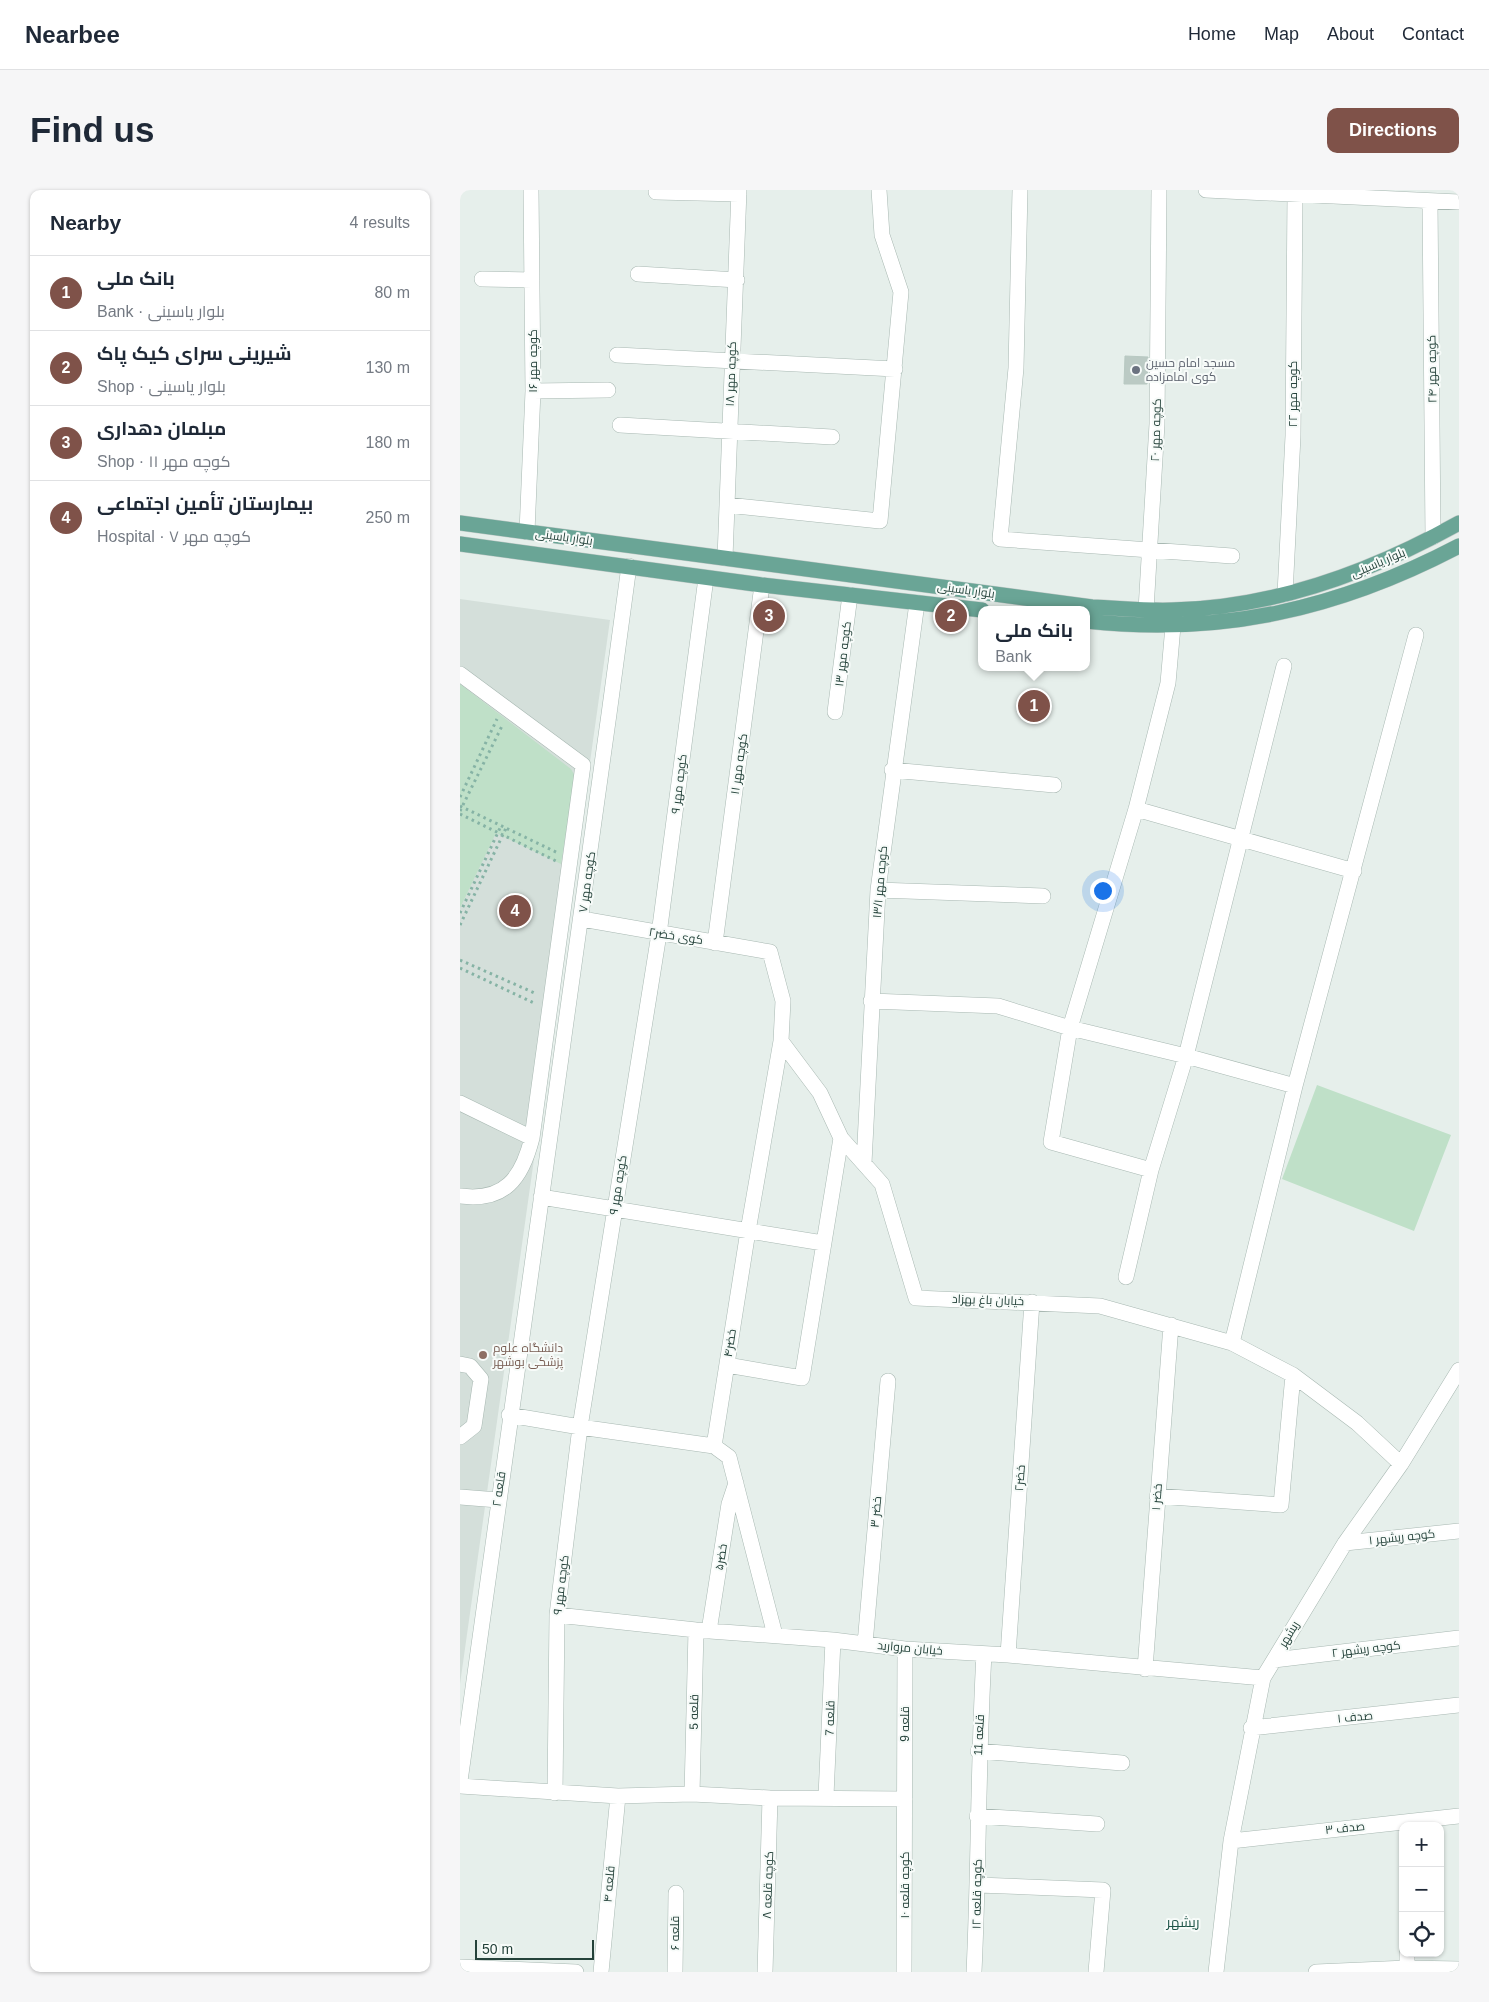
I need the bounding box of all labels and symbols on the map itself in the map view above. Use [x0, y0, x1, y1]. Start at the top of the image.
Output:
street label: کوچه مهر ۱۶ [526, 329, 542, 393]
street label: کوچه مهر ۲۴ [1424, 335, 1442, 403]
street label: کوچه مهر ۱۸ [723, 341, 741, 407]
place label: مسجد امام حسین کوی امامزاده [1146, 356, 1235, 384]
street label: کوچه مهر ۲۲ [1286, 361, 1302, 427]
marker: مسجد امام حسین کوی امامزاده [1130, 364, 1142, 376]
street label: کوچه مهر ۲۰ [1148, 398, 1166, 462]
street label: بلوار یاسینی [534, 526, 594, 548]
street label: بلوار یاسینی [1349, 545, 1407, 581]
street label: بلوار یاسینی [936, 579, 996, 601]
pin: 3 [753, 597, 785, 635]
pin: 2 [935, 597, 967, 635]
street label: کوچه مهر ۱۳ [832, 621, 856, 688]
pin: 1 [1018, 687, 1050, 725]
street label: کوچه مهر ۱۱ [728, 733, 752, 796]
street label: کوچه مهر ۹ [668, 753, 692, 815]
street label: کوچه مهر ۱۳/۱ [870, 845, 892, 919]
street label: کوچه مهر ۷ [576, 851, 600, 914]
your location [1090, 878, 1116, 904]
pin: 4 [499, 892, 531, 930]
street label: کوی خضر۲ [648, 925, 704, 947]
street label: کوچه مهر ۹ [606, 1154, 632, 1216]
street label: خیابان باغ بهزاد [952, 1292, 1024, 1309]
street label: خضر۴ [721, 1328, 739, 1358]
place label: دانشگاه علوم پزشکی بوشهر [492, 1341, 564, 1371]
marker: دانشگاه علوم پزشکی بوشهر [477, 1349, 489, 1361]
street label: خضر۲ [1012, 1464, 1028, 1492]
street label: قلعه ۲ [490, 1471, 508, 1507]
street label: خضر ۱ [1149, 1483, 1165, 1511]
street label: خضر ۳ [868, 1496, 884, 1528]
street label: کوچه ریشهر ۱ [1368, 1527, 1436, 1549]
street label: خضر۵ [712, 1543, 730, 1571]
street label: کوچه مهر ۹ [550, 1554, 574, 1616]
street label: ریشهر [1275, 1618, 1302, 1651]
street label: خیابان مروارید [877, 1638, 943, 1658]
street label: کوچه ریشهر ۲ [1331, 1638, 1401, 1662]
street label: قلعه 5 [687, 1694, 701, 1730]
street label: قلعه 7 [822, 1700, 838, 1736]
street label: قلعه 9 [898, 1706, 912, 1742]
street label: صدف ۱ [1337, 1708, 1373, 1726]
street label: قلعه 11 [971, 1714, 987, 1756]
street label: صدف ۳ [1324, 1819, 1366, 1837]
street label: کوچه قلعه ۸ [760, 1851, 778, 1919]
street label: کوچه قلعه ۱۰ [898, 1852, 914, 1918]
street label: کوچه قلعه ۱۲ [969, 1859, 987, 1929]
street label: قلعه ۴ [600, 1865, 618, 1903]
district label: ریشهر [1166, 1914, 1199, 1930]
street label: قلعه ۶ [668, 1916, 682, 1950]
scale bar [475, 1937, 594, 1960]

